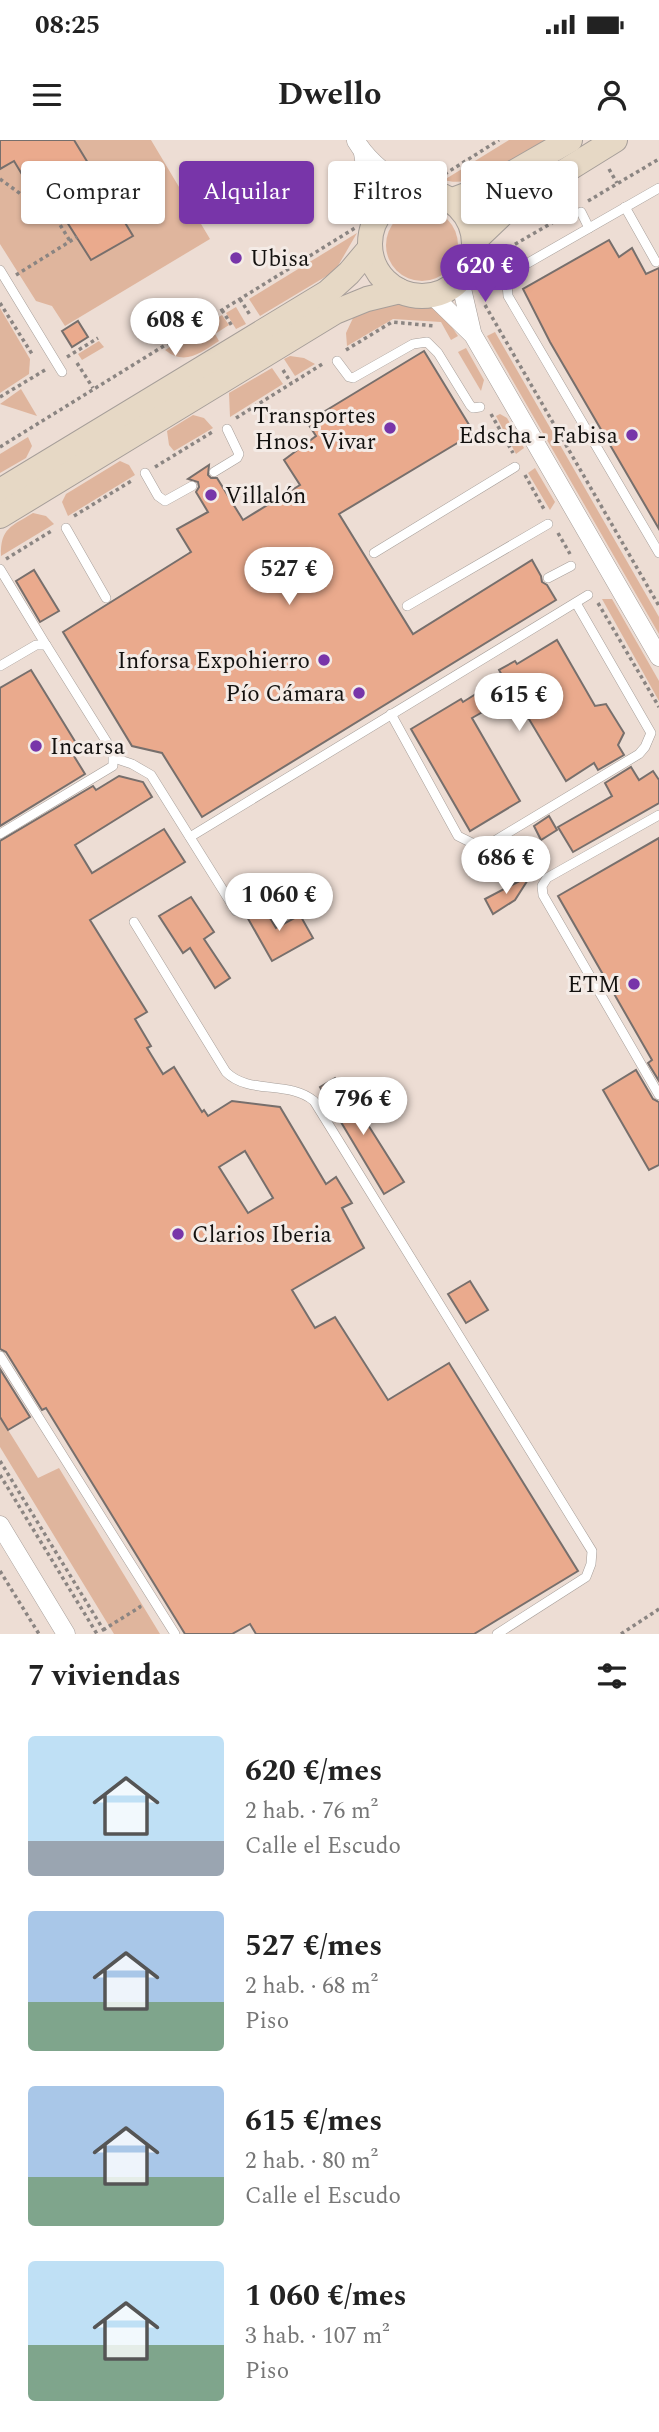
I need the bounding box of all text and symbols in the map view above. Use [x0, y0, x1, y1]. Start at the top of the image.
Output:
text: 08:25 [35, 5, 100, 45]
text: Dwello [277, 70, 382, 119]
icon: menu [28, 76, 66, 114]
icon: person [593, 76, 631, 114]
chip: Comprar [21, 161, 165, 224]
chip: Alquilar [179, 161, 314, 224]
chip: Filtros [328, 161, 447, 224]
chip: Nuevo [461, 161, 578, 224]
place label: Ubisa [250, 242, 309, 277]
pin: 620 € [436, 244, 534, 304]
text: 620 € [456, 249, 514, 284]
marker: Ubisa [228, 250, 244, 266]
pin: 608 € [126, 298, 224, 358]
text: 608 € [146, 303, 204, 338]
place label: Transportes Hnos. Vivar [253, 399, 376, 460]
place label: Edscha - Fabisa [458, 419, 618, 454]
marker: Transportes Hnos. Vivar [382, 420, 398, 436]
marker: Edscha - Fabisa [624, 427, 640, 443]
place label: Villalón [225, 479, 306, 514]
marker: Villalón [203, 487, 219, 503]
pin: 527 € [240, 547, 338, 607]
text: 527 € [260, 552, 318, 587]
place label: Inforsa Expohierro [117, 644, 310, 679]
marker: Inforsa Expohierro [316, 652, 332, 668]
pin: 615 € [470, 674, 568, 733]
place label: Pío Cámara [225, 677, 345, 712]
text: 615 € [490, 678, 548, 713]
marker: Pío Cámara [351, 685, 367, 701]
place label: Incarsa [50, 730, 125, 765]
marker: Incarsa [28, 738, 44, 754]
pin: 686 € [457, 836, 555, 896]
text: 686 € [477, 841, 535, 876]
pin: 1 060 € [214, 874, 344, 933]
text: 1 060 € [241, 878, 317, 913]
place label: ETM [567, 968, 620, 1003]
marker: ETM [626, 976, 642, 992]
pin: 796 € [314, 1077, 412, 1137]
text: 796 € [334, 1082, 392, 1117]
place label: Clarios Iberia [192, 1218, 332, 1253]
marker: Clarios Iberia [170, 1226, 186, 1242]
text: 7 viviendas [28, 1653, 181, 1699]
icon: filters [593, 1657, 631, 1695]
text: 620 €/mes [245, 1748, 382, 1794]
icon: home [84, 1764, 168, 1848]
text: 2 hab. · 76 m² [245, 1794, 378, 1829]
text: Calle el Escudo [245, 1829, 401, 1864]
text: 527 €/mes [245, 1923, 382, 1969]
icon: home [84, 1939, 168, 2023]
text: 2 hab. · 68 m² [245, 1969, 378, 2004]
text: Piso [245, 2004, 289, 2039]
text: 615 €/mes [245, 2098, 382, 2144]
icon: home [84, 2114, 168, 2198]
text: 2 hab. · 80 m² [245, 2144, 378, 2179]
text: Calle el Escudo [245, 2179, 401, 2214]
text: 1 060 €/mes [245, 2273, 407, 2319]
icon: home [84, 2289, 168, 2373]
text: 3 hab. · 107 m² [245, 2319, 390, 2354]
text: Piso [245, 2354, 289, 2389]

